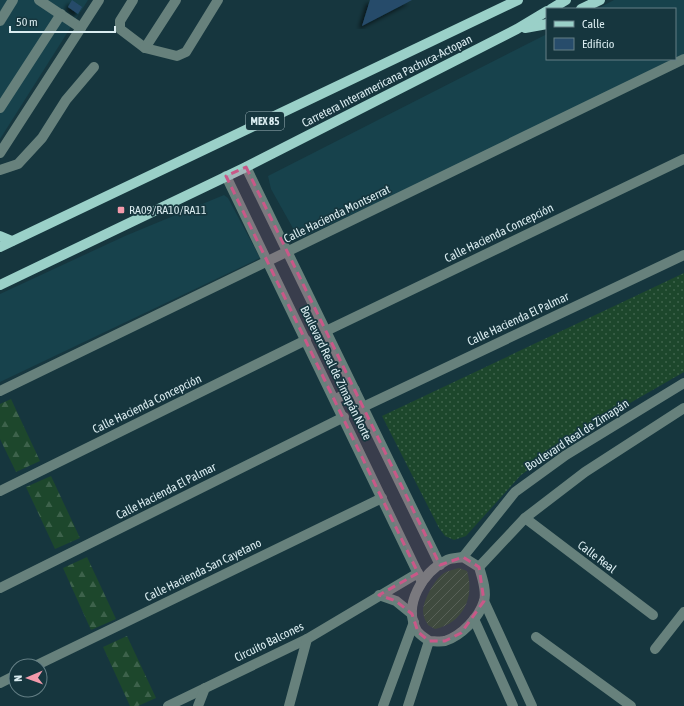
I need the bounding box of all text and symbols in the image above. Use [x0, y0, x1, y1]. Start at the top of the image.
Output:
scale bar [10, 8, 115, 34]
legend [546, 8, 676, 60]
text: 50 m [16, 15, 38, 29]
text: Calle [582, 17, 605, 31]
street label: Carretera Interamericana Pachuca-Actopan [299, 32, 475, 130]
text: Edificio [582, 37, 615, 51]
road number: MEX 85 [246, 112, 284, 130]
street label: Calle Hacienda Montserrat [281, 182, 393, 246]
street label: Calle Hacienda Concepción [442, 201, 556, 265]
place label: RA09/RA10/RA11 [129, 203, 207, 217]
marker: RA09/RA10/RA11 [116, 205, 126, 215]
street label: Calle Hacienda El Palmar [465, 289, 571, 349]
street label: Boulevard Real de Zimapán Norte [297, 304, 375, 442]
street label: Calle Hacienda Concepción [90, 372, 204, 436]
street label: Boulevard Real de Zimapán [522, 396, 632, 474]
street label: Calle Hacienda El Palmar [114, 460, 219, 522]
street label: Calle Hacienda San Cayetano [142, 535, 264, 604]
street label: Calle Real [575, 538, 620, 576]
street label: Circuito Balcones [232, 619, 306, 665]
north arrow [8, 658, 48, 698]
text: N [12, 675, 24, 682]

